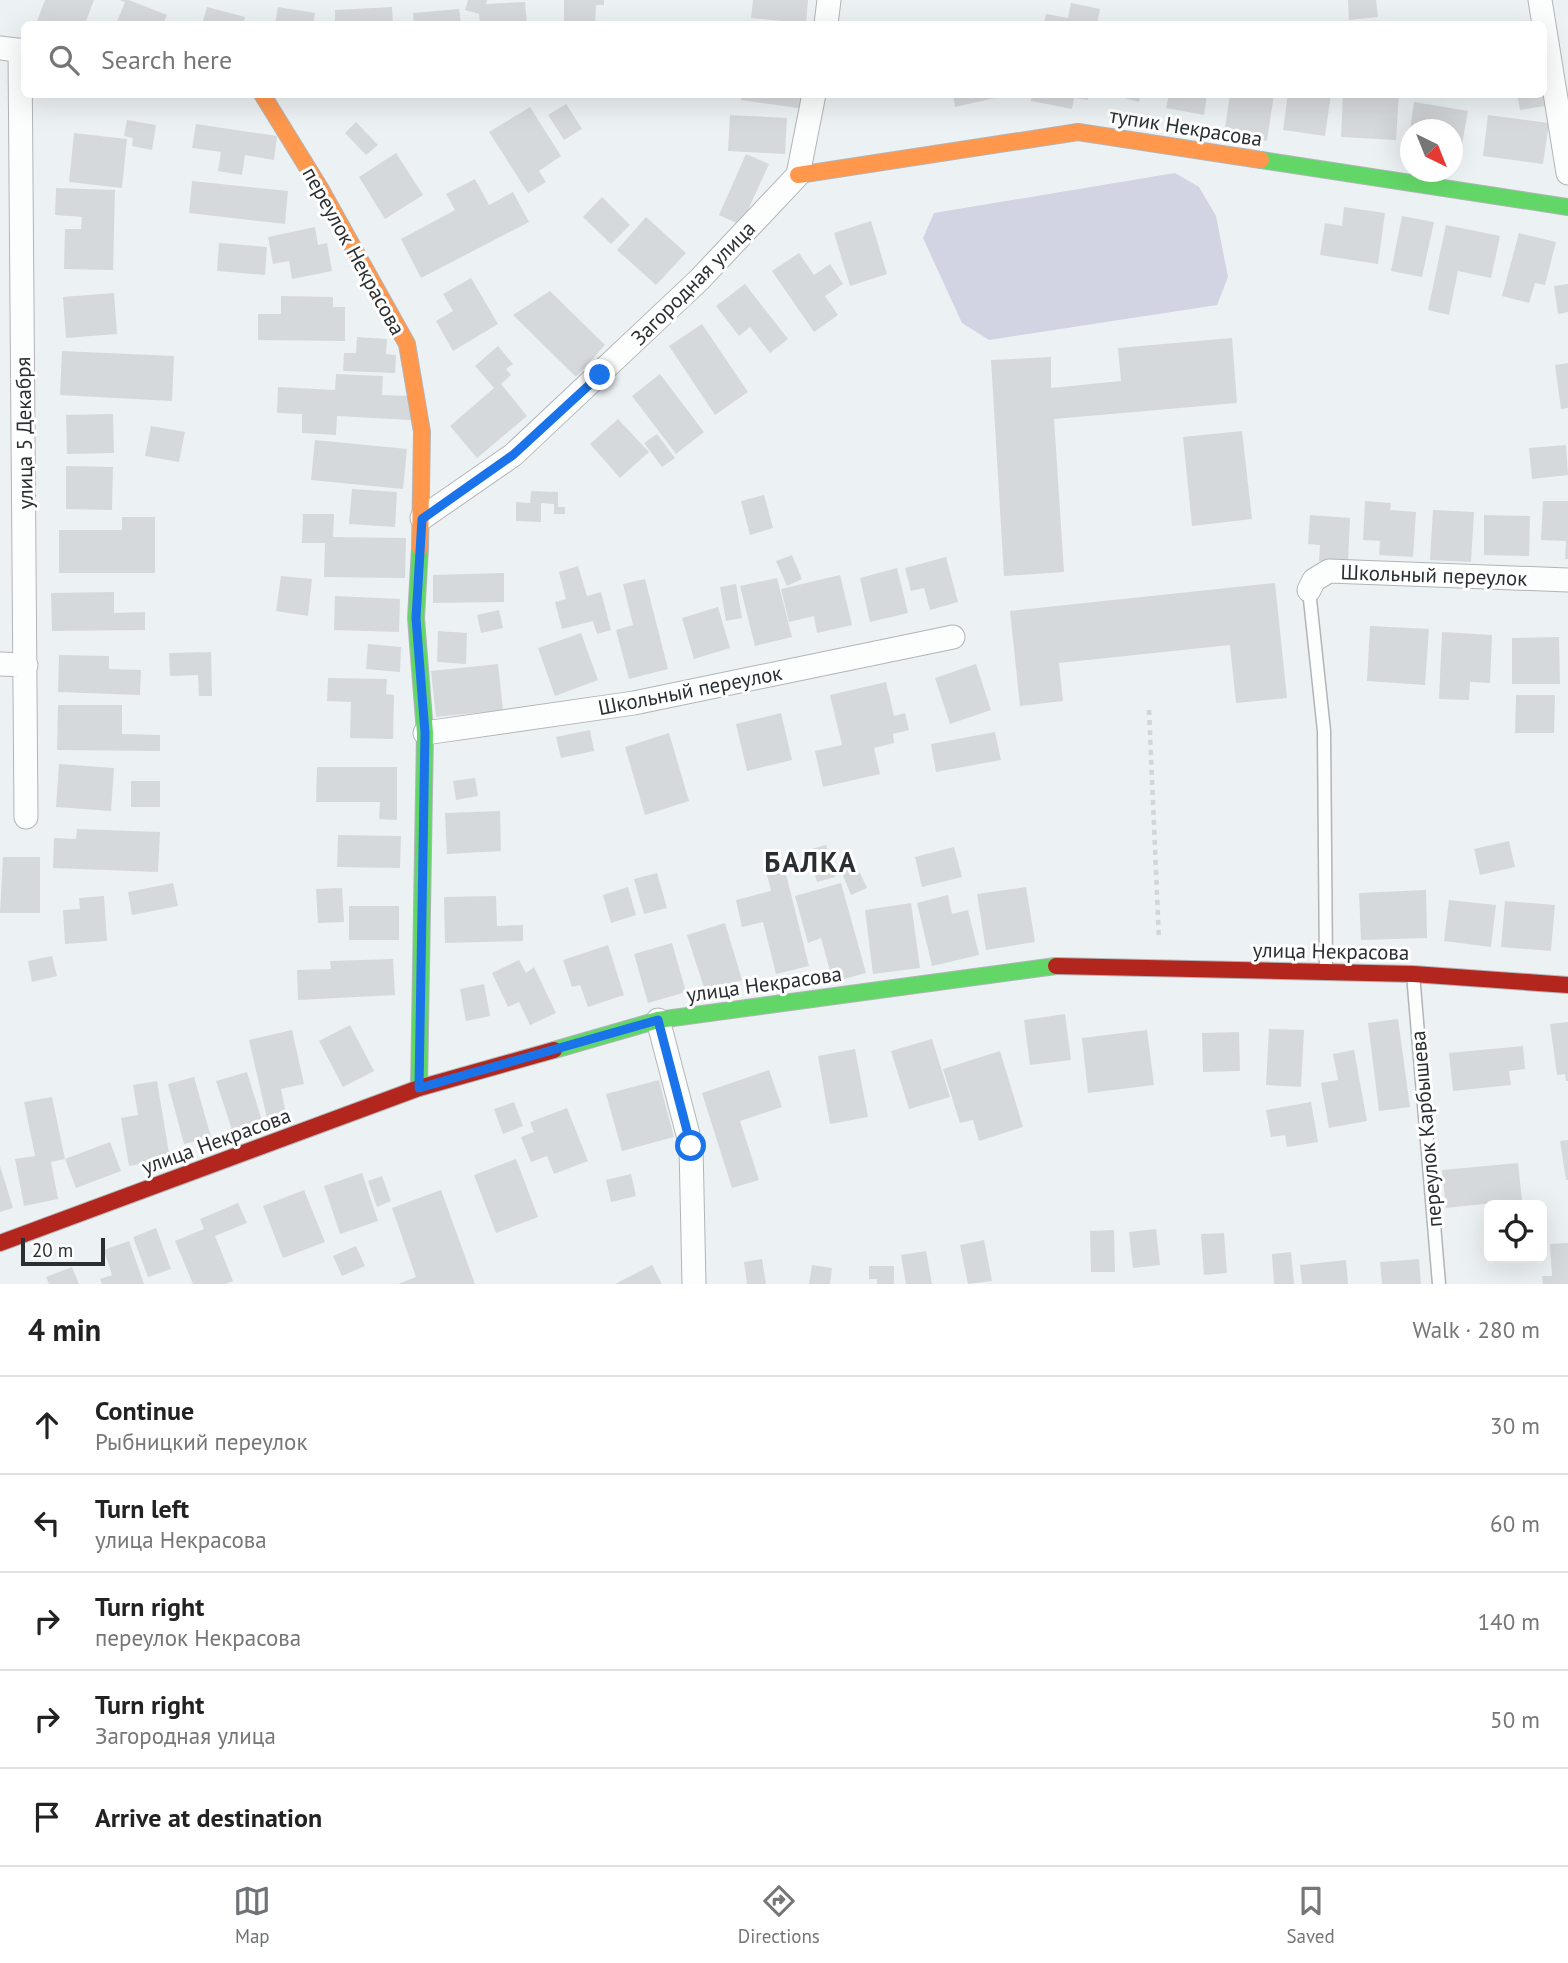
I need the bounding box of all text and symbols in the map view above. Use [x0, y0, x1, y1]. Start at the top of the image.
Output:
search box [21, 21, 1547, 98]
icon: search [45, 41, 83, 79]
text: Search here [101, 43, 232, 76]
street label: тупик Некрасова [1108, 102, 1264, 152]
north arrow [1400, 119, 1463, 182]
street label: переулок Некрасова [297, 162, 411, 340]
street label: Загородная улица [625, 215, 761, 351]
street label: улица 5 Декабря [9, 356, 39, 510]
route end [584, 359, 615, 390]
street label: Школьный переулок [1340, 558, 1528, 592]
street label: Школьный переулок [596, 659, 784, 721]
district label: БАЛКА [764, 843, 858, 880]
street label: улица Некрасова [1252, 936, 1410, 966]
street label: улица Некрасова [684, 960, 844, 1008]
street label: переулок Карбышева [1404, 1030, 1448, 1228]
street label: улица Некрасова [138, 1102, 294, 1180]
route start [675, 1130, 706, 1161]
map controls [1484, 1200, 1547, 1263]
button: locate [1484, 1200, 1547, 1263]
scale bar [21, 1235, 105, 1267]
text: 20 m [32, 1238, 73, 1262]
text: 4 min [28, 1310, 101, 1349]
text: Walk · 280 m [1413, 1315, 1540, 1344]
text: Continue [95, 1394, 194, 1427]
icon: ahead [28, 1406, 66, 1444]
text: 30 m [1490, 1411, 1540, 1440]
text: Рыбницкий переулок [95, 1427, 307, 1456]
text: Turn left [95, 1492, 189, 1525]
icon: left [28, 1504, 66, 1542]
text: 60 m [1490, 1509, 1540, 1538]
text: улица Некрасова [95, 1525, 267, 1554]
text: Turn right [95, 1590, 204, 1623]
icon: right [28, 1602, 66, 1640]
text: 140 m [1478, 1607, 1540, 1636]
text: переулок Некрасова [95, 1623, 301, 1652]
text: Turn right [95, 1688, 204, 1721]
icon: right [28, 1700, 66, 1738]
text: 50 m [1490, 1705, 1540, 1734]
text: Загородная улица [95, 1721, 276, 1750]
icon: arrive [28, 1798, 66, 1836]
text: Arrive at destination [95, 1801, 322, 1834]
tab: Map [233, 1882, 271, 1948]
tab: Directions [738, 1882, 820, 1948]
tab: Saved [1286, 1882, 1335, 1948]

